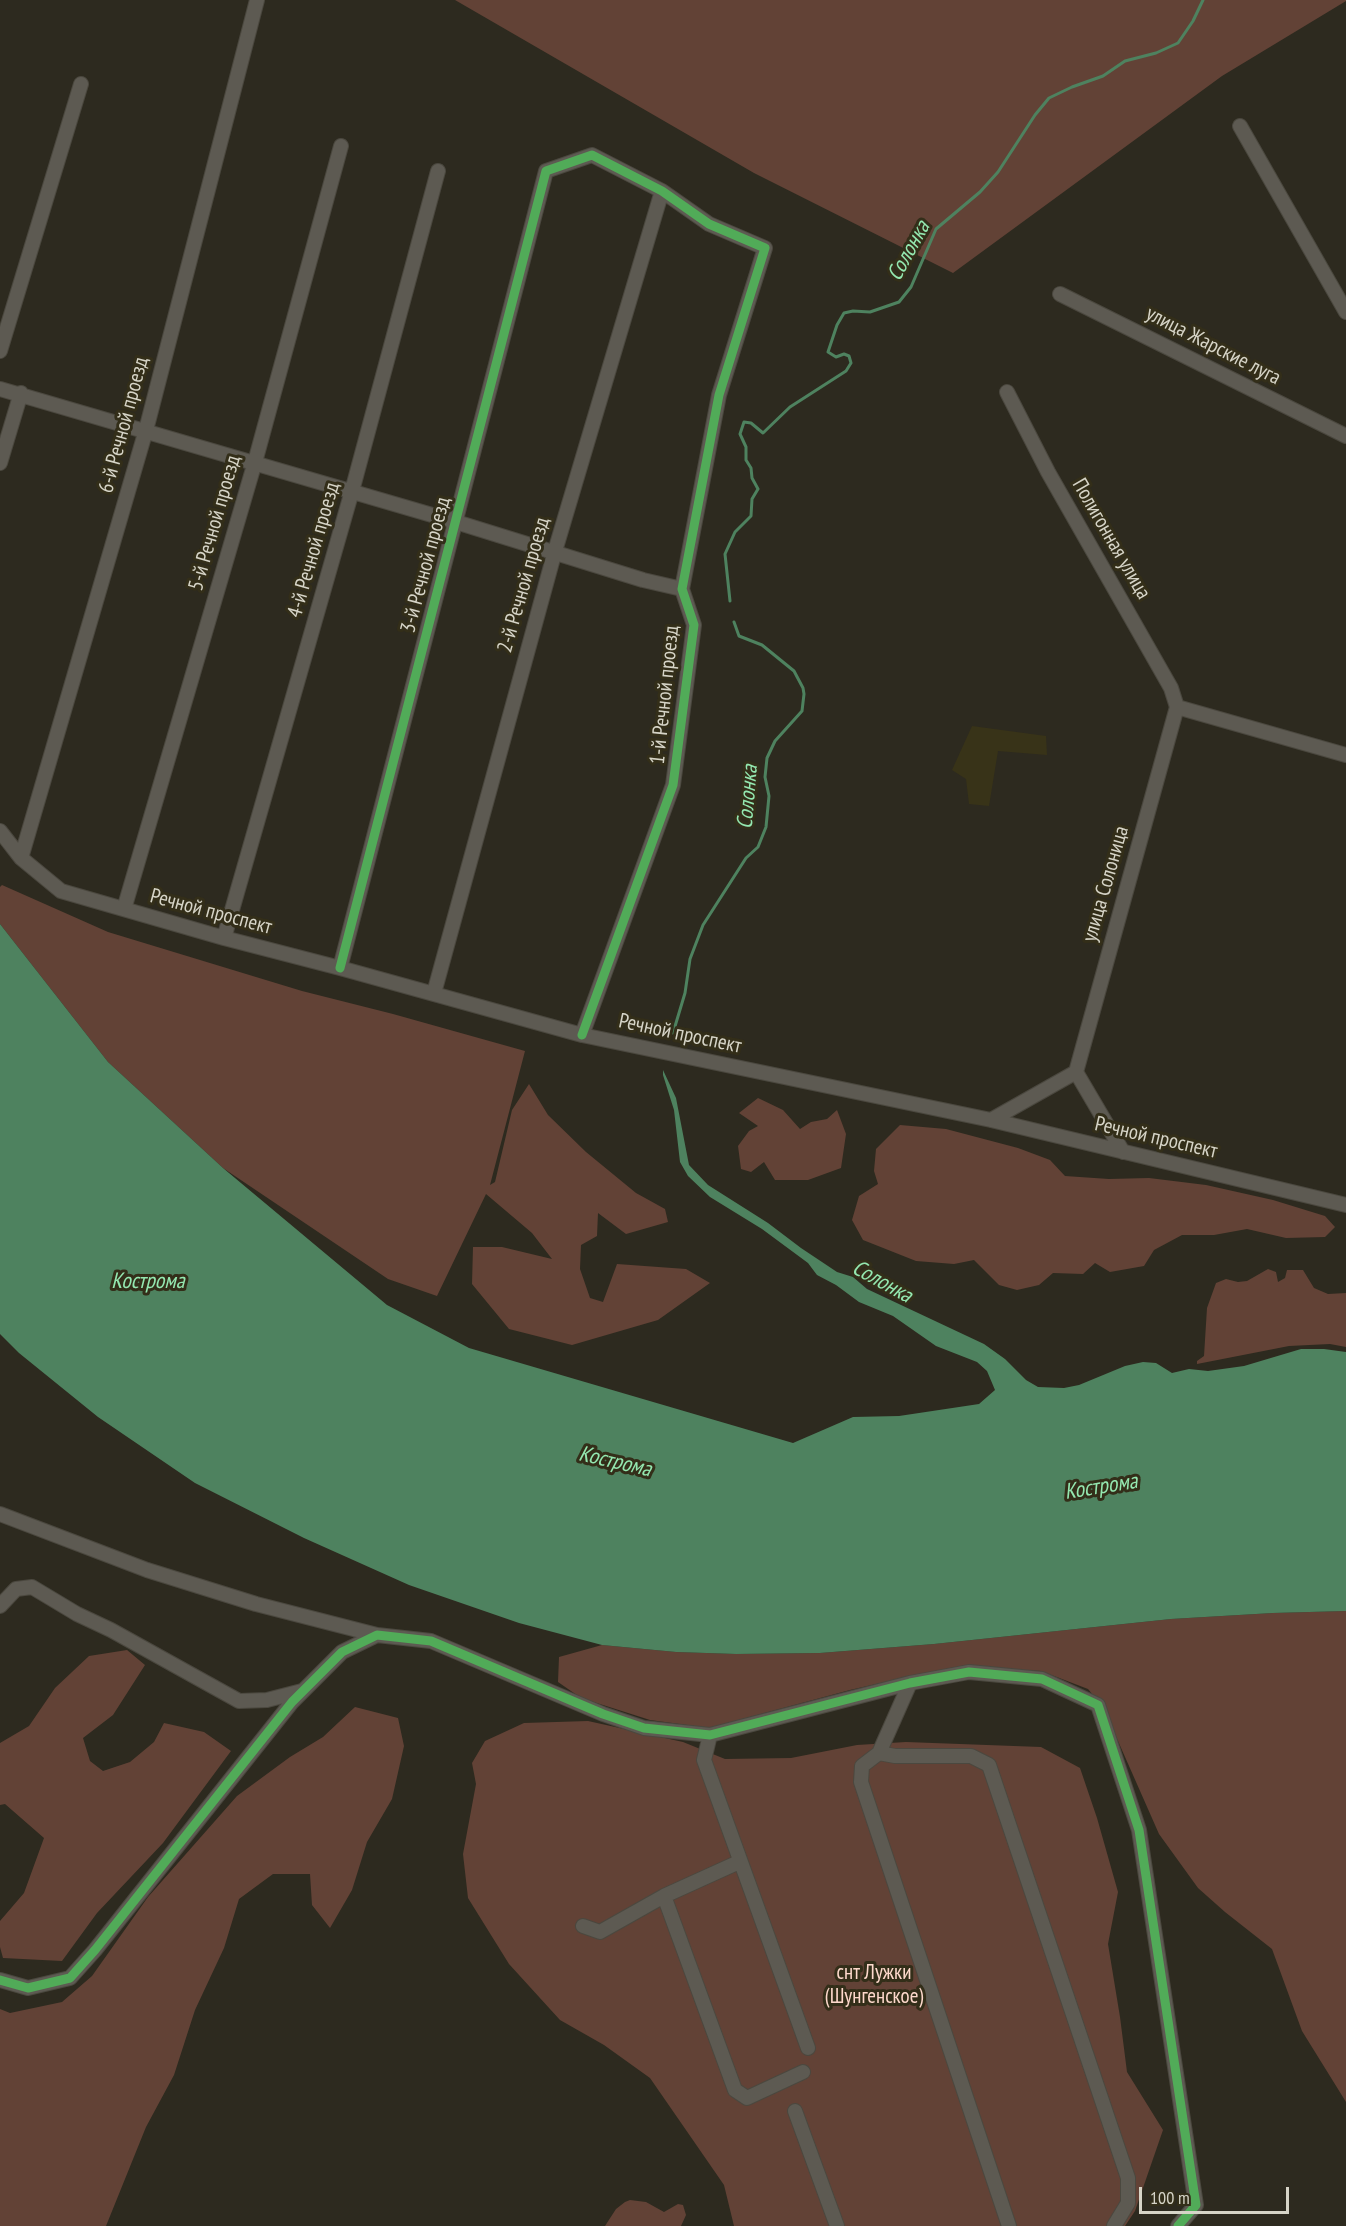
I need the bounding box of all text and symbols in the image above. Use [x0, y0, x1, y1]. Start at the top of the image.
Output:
water label: Солонка [882, 216, 936, 286]
street label: улица Жарские луга [1141, 301, 1285, 391]
street label: 6-й Речной проезд [94, 354, 154, 496]
street label: 5-й Речной проезд [184, 453, 246, 593]
street label: Полигонная улица [1066, 474, 1156, 604]
street label: 4-й Речной проезд [283, 480, 345, 620]
street label: 3-й Речной проезд [396, 494, 456, 636]
street label: 2-й Речной проезд [493, 515, 555, 655]
street label: 1-й Речной проезд [645, 624, 685, 766]
water label: Солонка [732, 764, 764, 830]
street label: улица Солоница [1077, 823, 1135, 945]
street label: Речной проспект [147, 884, 275, 940]
street label: Речной проспект [616, 1009, 744, 1059]
street label: Речной проспект [1092, 1112, 1220, 1164]
water label: Солонка [847, 1255, 917, 1309]
water label: Кострома [111, 1269, 185, 1295]
water label: Кострома [576, 1441, 654, 1483]
water label: Кострома [1063, 1468, 1139, 1506]
park label: снт Лужки (Шунгенское) [825, 1960, 923, 2010]
scale bar [1142, 2175, 1292, 2213]
text: 100 m [1150, 2186, 1190, 2209]

